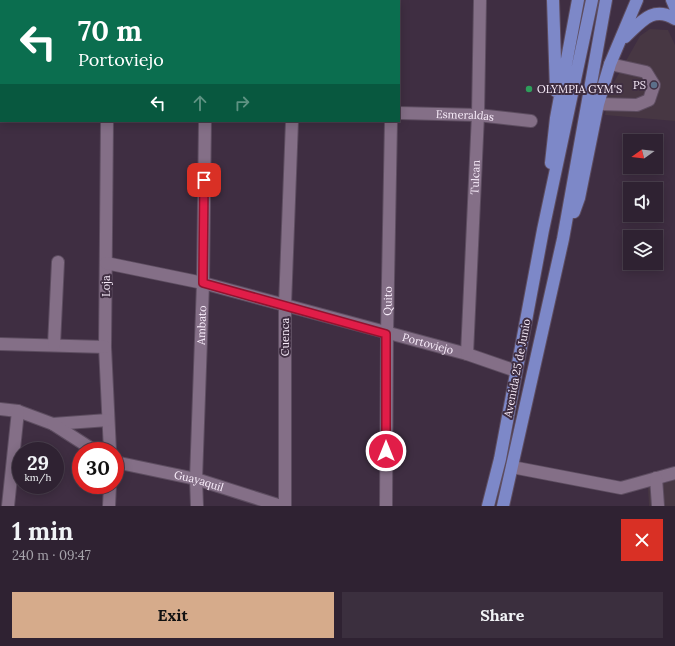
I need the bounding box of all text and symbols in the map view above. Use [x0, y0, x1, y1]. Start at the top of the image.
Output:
text: 70 m [78, 13, 142, 49]
icon: left [12, 16, 64, 68]
text: Portoviejo [78, 48, 164, 71]
place label: PS [633, 78, 646, 92]
marker: PS [649, 80, 659, 90]
place label: OLYMPIA GYM'S [537, 82, 622, 96]
marker: OLYMPIA GYM'S [524, 84, 534, 94]
icon: left [147, 92, 169, 114]
icon: ahead [189, 92, 211, 114]
icon: right [231, 92, 253, 114]
street label: Esmeraldas [436, 107, 495, 124]
north arrow [623, 134, 663, 174]
map controls [623, 134, 663, 270]
street label: Tulcan [467, 159, 483, 195]
pin [187, 163, 221, 197]
icon: arrive [193, 169, 215, 191]
button: sound [623, 182, 663, 222]
button: layers [623, 230, 663, 270]
street label: Loja [99, 275, 113, 297]
street label: Quito [380, 286, 395, 316]
street label: Ambato [194, 305, 209, 346]
street label: Cuenca [278, 317, 292, 356]
street label: Avenida 25 de Junio [500, 318, 533, 419]
street label: Portoviejo [401, 330, 455, 357]
position arrow [365, 430, 407, 472]
speed limit sign: 30 [72, 442, 124, 494]
text: 29 [27, 450, 49, 475]
street label: Guayaquil [173, 468, 225, 494]
text: km/h [24, 471, 52, 484]
text: 1 min [12, 516, 73, 547]
button: close [621, 519, 663, 561]
text: 240 m · 09:47 [12, 547, 91, 564]
button: Exit [12, 592, 334, 638]
button: Share [342, 592, 663, 638]

